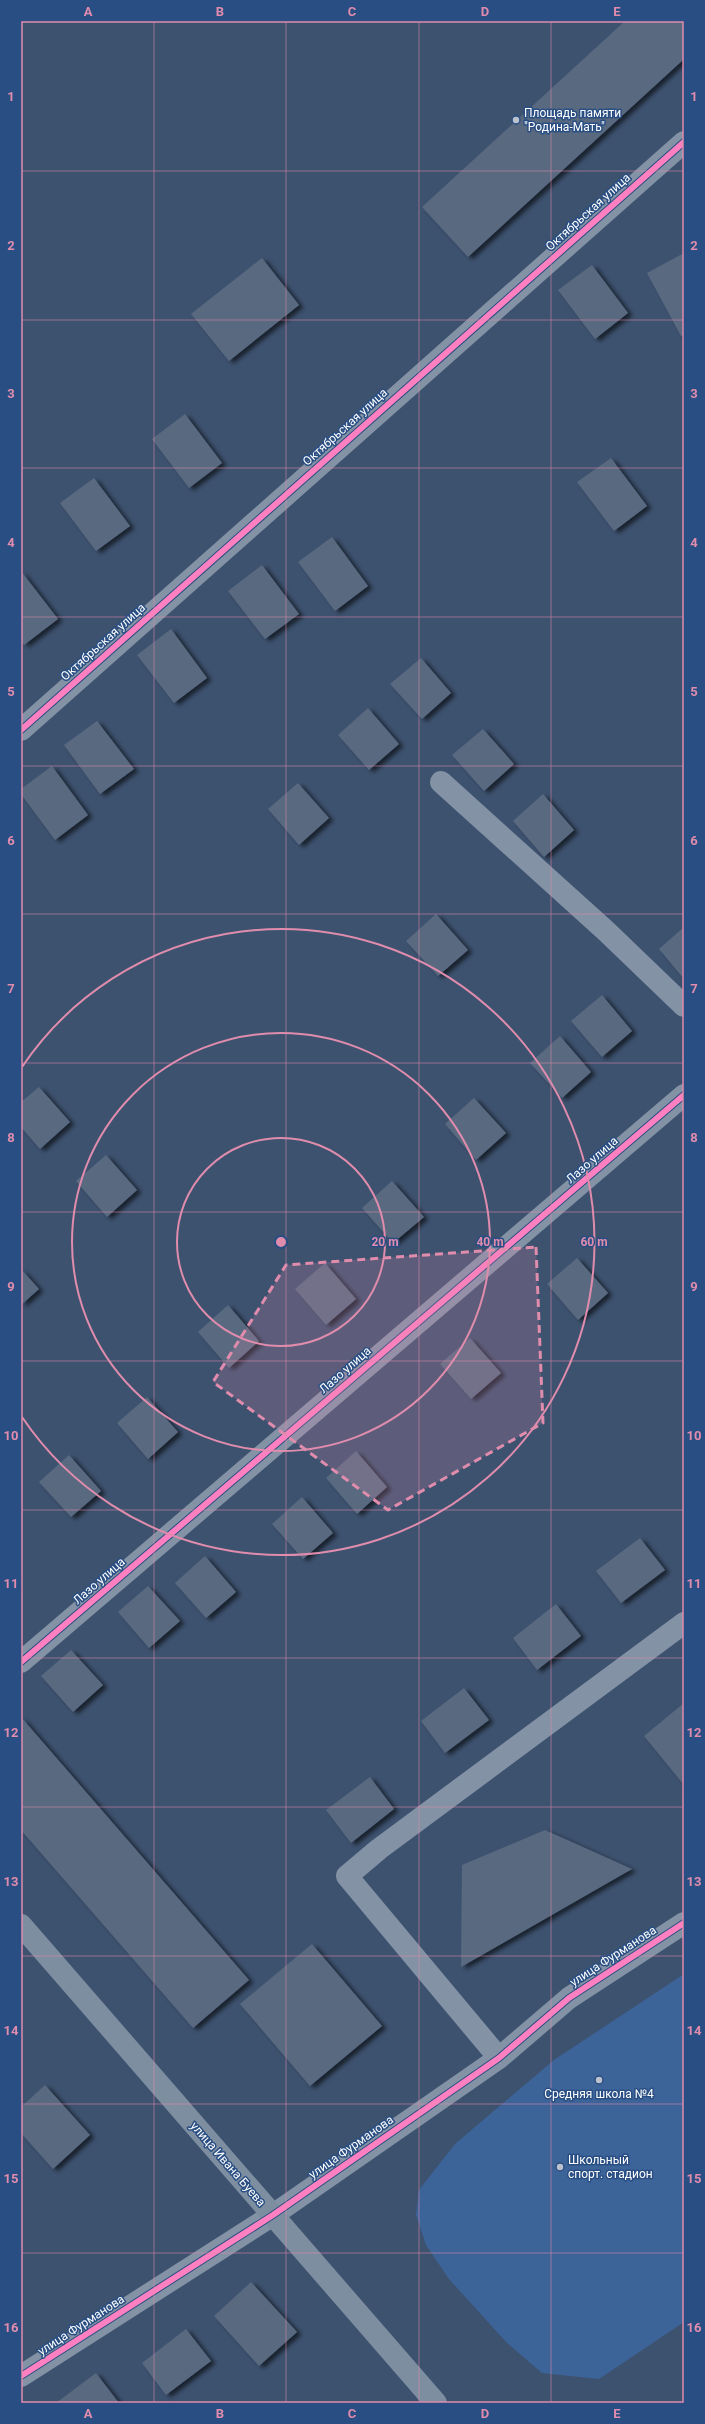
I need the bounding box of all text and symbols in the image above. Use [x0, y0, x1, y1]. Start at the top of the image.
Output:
text: A [84, 4, 93, 19]
text: B [216, 4, 224, 19]
text: C [348, 4, 357, 19]
text: D [481, 4, 489, 19]
text: E [613, 4, 621, 19]
text: 1 [7, 89, 15, 104]
text: 1 [690, 89, 698, 104]
place label: Площадь памяти "Родина-Мать" [524, 106, 621, 134]
marker: Площадь памяти "Родина-Мать" [511, 115, 521, 125]
street label: Октябрьская улица [543, 170, 633, 254]
text: 2 [7, 238, 15, 253]
text: 2 [690, 238, 698, 253]
street label: Октябрьская улица [300, 385, 390, 469]
text: 3 [7, 386, 15, 401]
text: 3 [690, 386, 698, 401]
text: 4 [7, 535, 15, 550]
text: 4 [690, 535, 698, 550]
street label: Октябрьская улица [58, 600, 148, 684]
text: 5 [7, 684, 15, 699]
text: 5 [690, 684, 698, 699]
text: 6 [7, 833, 15, 848]
text: 6 [690, 833, 698, 848]
text: 7 [7, 981, 15, 996]
text: 7 [690, 981, 698, 996]
text: 8 [7, 1130, 15, 1145]
text: 8 [690, 1130, 698, 1145]
street label: Лазо улица [563, 1134, 621, 1186]
centre of rings [274, 1235, 288, 1249]
text: 20 m [371, 1235, 399, 1249]
text: 40 m [476, 1235, 504, 1249]
text: 60 m [580, 1235, 608, 1249]
text: 9 [7, 1279, 15, 1294]
text: 9 [690, 1279, 698, 1294]
street label: Лазо улица [316, 1344, 374, 1396]
text: 10 [4, 1428, 18, 1443]
text: 10 [687, 1428, 701, 1443]
street label: Лазо улица [70, 1555, 128, 1607]
text: 11 [4, 1576, 18, 1591]
text: 11 [687, 1576, 701, 1591]
text: 12 [4, 1725, 18, 1740]
text: 12 [687, 1725, 701, 1740]
text: 13 [4, 1874, 18, 1889]
text: 13 [687, 1874, 701, 1889]
street label: улица Фурманова [567, 1923, 659, 1989]
text: 14 [4, 2023, 19, 2038]
text: 14 [687, 2023, 702, 2038]
marker: Средняя школа №4 [594, 2075, 604, 2085]
place label: Средняя школа №4 [544, 2087, 654, 2101]
street label: улица Фурманова [306, 2113, 396, 2181]
street label: улица Ивана Буева [188, 2119, 268, 2209]
place label: Школьный спорт. стадион [568, 2153, 653, 2181]
marker: Школьный спорт. стадион [555, 2162, 565, 2172]
text: 15 [4, 2171, 18, 2186]
text: 15 [687, 2171, 701, 2186]
street label: улица Фурманова [35, 2292, 127, 2358]
text: 16 [4, 2320, 19, 2335]
text: 16 [687, 2320, 702, 2335]
text: A [84, 2406, 93, 2421]
text: B [216, 2406, 224, 2421]
text: C [348, 2406, 357, 2421]
text: D [481, 2406, 489, 2421]
text: E [613, 2406, 621, 2421]

